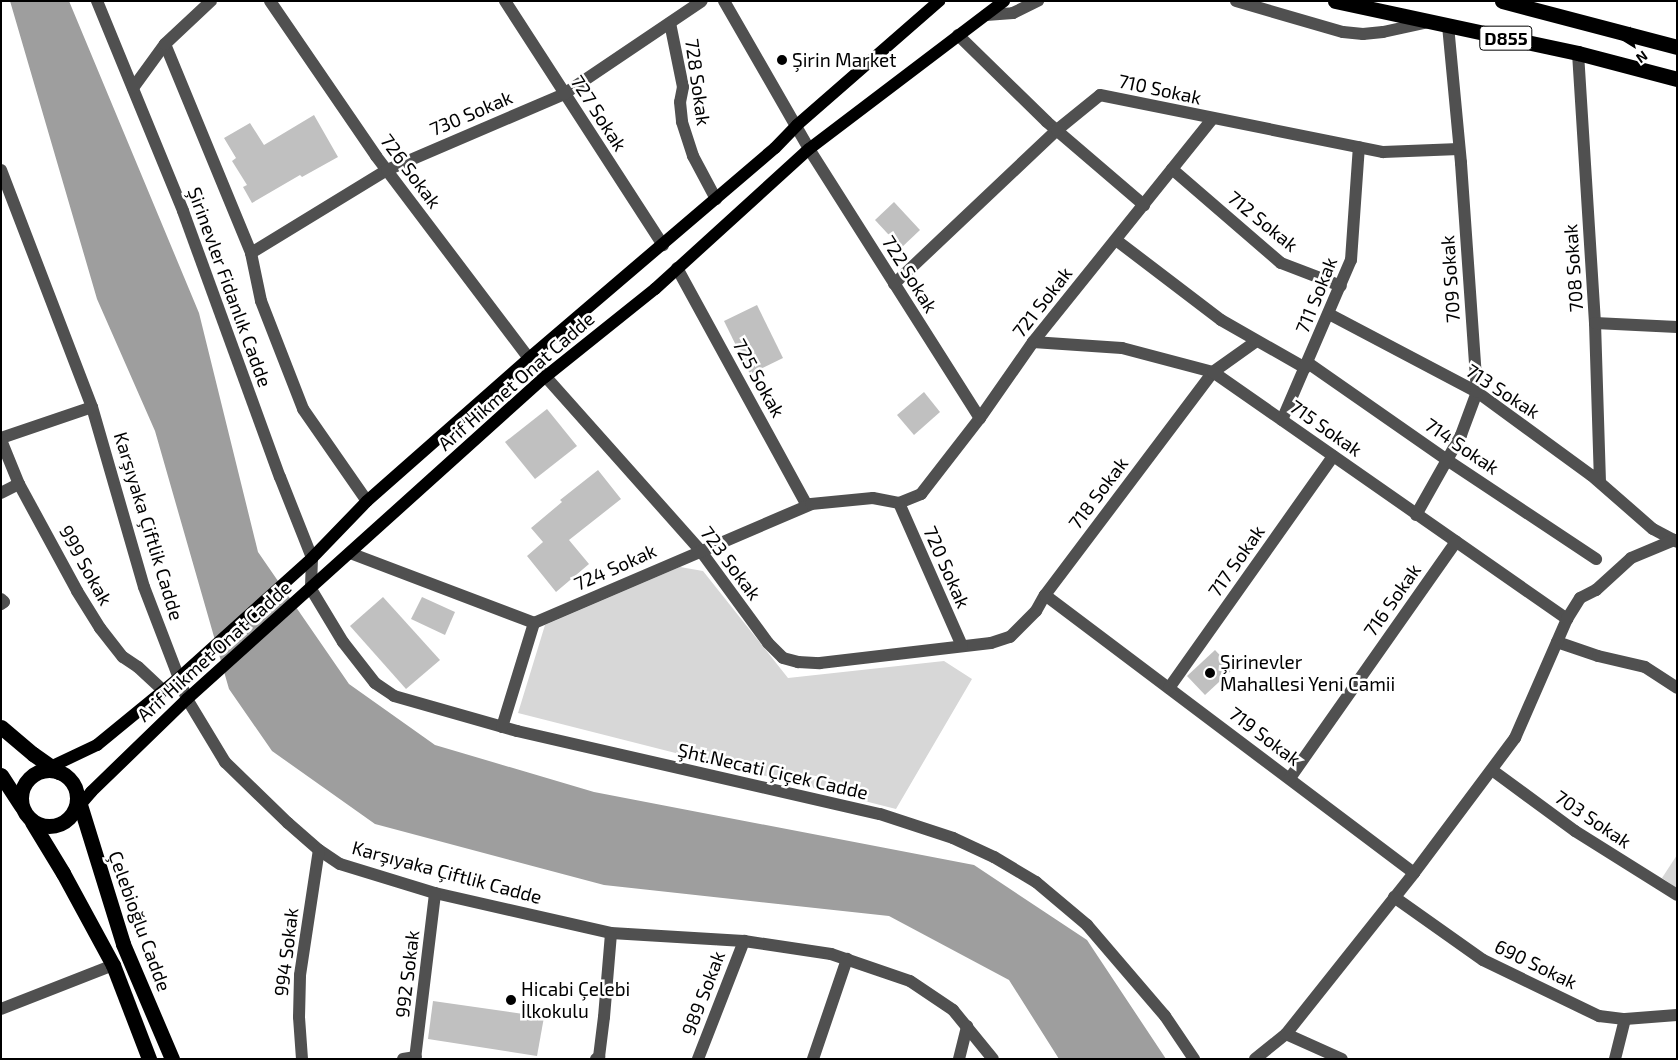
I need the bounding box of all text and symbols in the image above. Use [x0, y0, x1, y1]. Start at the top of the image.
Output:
north arrow [1608, 20, 1658, 70]
road number: D855 [1478, 22, 1534, 54]
street label: 728 Sokak [681, 37, 715, 127]
text: N [1633, 48, 1651, 67]
place label: Şirin Market [792, 49, 897, 71]
marker: Şirin Market [776, 54, 788, 66]
street label: 710 Sokak [1116, 69, 1204, 109]
street label: 727 Sokak [566, 71, 632, 155]
street label: 730 Sokak [426, 85, 516, 141]
street label: 726 Sokak [376, 130, 446, 212]
street label: Şirinevler Fidanlık Cadde [183, 184, 277, 390]
street label: 712 Sokak [1223, 186, 1303, 256]
street label: 708 Sokak [1559, 223, 1587, 313]
street label: 722 Sokak [877, 231, 943, 317]
street label: 709 Sokak [1436, 235, 1464, 323]
street label: 711 Sokak [1290, 253, 1342, 337]
street label: 721 Sokak [1007, 262, 1077, 342]
street label: Arif Hikmet Onat Cadde [433, 307, 599, 455]
street label: 725 Sokak [728, 335, 790, 421]
street label: 713 Sokak [1462, 359, 1544, 423]
street label: 715 Sokak [1285, 395, 1367, 461]
street label: 714 Sokak [1421, 413, 1503, 479]
street label: Karşıyaka Çiftlik Cadde [109, 429, 189, 623]
street label: 718 Sokak [1064, 452, 1132, 534]
street label: 999 Sokak [55, 521, 117, 609]
street label: 717 Sokak [1203, 521, 1269, 601]
street label: 723 Sokak [696, 522, 766, 604]
street label: 720 Sokak [919, 522, 975, 612]
street label: 724 Sokak [570, 539, 660, 595]
street label: 716 Sokak [1359, 559, 1425, 641]
street label: Arif Hikmet Onat Cadde [132, 576, 296, 726]
place label: Şirinevler Mahallesi Yeni Camii [1220, 651, 1396, 695]
marker: Şirinevler Mahallesi Yeni Camii [1204, 667, 1216, 679]
street label: 719 Sokak [1225, 702, 1305, 770]
street label: Şht.Necati Çiçek Cadde [676, 738, 870, 804]
street label: 703 Sokak [1550, 785, 1636, 853]
street label: Karşıyaka Çiftlik Cadde [349, 836, 545, 908]
street label: Çelebioğlu Cadde [104, 848, 176, 994]
street label: 994 Sokak [269, 907, 303, 997]
street label: 992 Sokak [390, 929, 424, 1019]
street label: 690 Sokak [1491, 934, 1581, 994]
street label: 989 Sokak [676, 947, 730, 1039]
place label: Hicabi Çelebi İlkokulu [521, 978, 630, 1022]
marker: Hicabi Çelebi İlkokulu [505, 994, 517, 1006]

